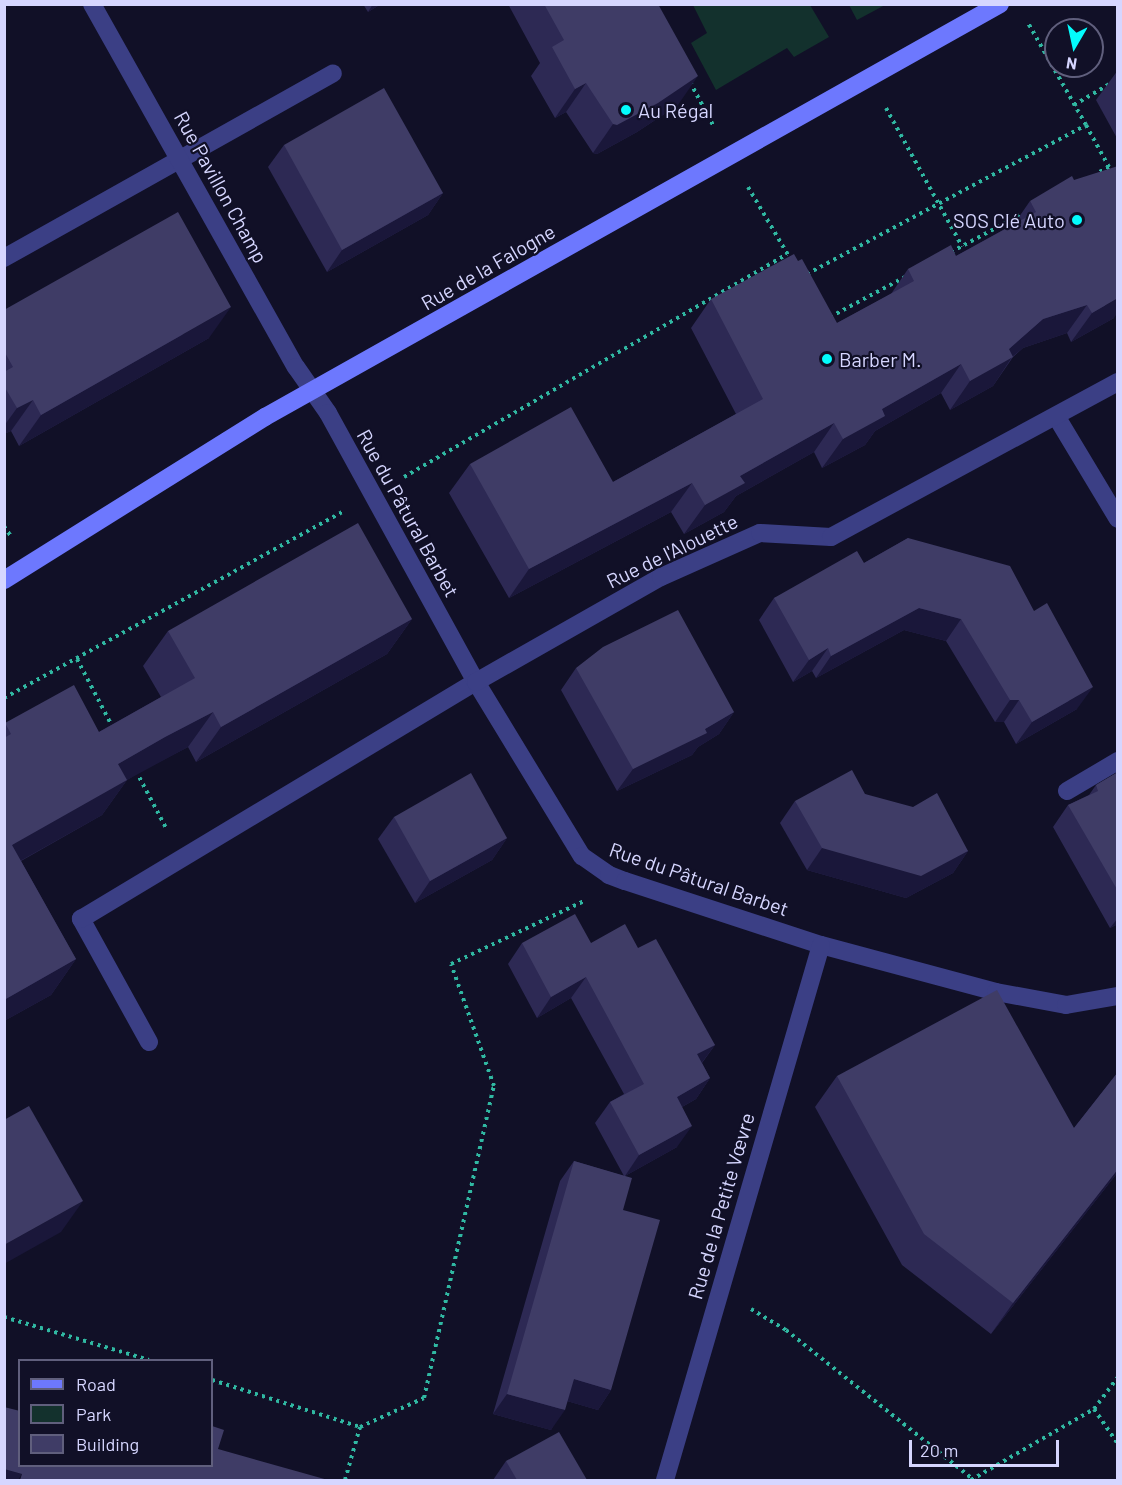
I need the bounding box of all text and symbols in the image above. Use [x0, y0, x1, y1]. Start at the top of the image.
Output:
north arrow [1044, 18, 1104, 78]
text: N [1065, 54, 1078, 75]
place label: Au Régal [638, 98, 713, 122]
marker: Au Régal [619, 103, 633, 117]
street label: Rue Pavillon Champ [169, 107, 273, 267]
place label: SOS Clé Auto [953, 208, 1065, 232]
marker: SOS Clé Auto [1070, 213, 1084, 227]
street label: Rue de la Falogne [417, 219, 559, 315]
place label: Barber M. [839, 347, 921, 371]
marker: Barber M. [820, 352, 834, 366]
street label: Rue du Pâtural Barbet [352, 425, 464, 601]
street label: Rue de l'Alouette [602, 509, 742, 593]
street label: Rue du Pâtural Barbet [606, 837, 792, 921]
street label: Rue de la Petite Vœvre [683, 1110, 759, 1302]
legend [18, 1359, 213, 1467]
text: Road [76, 1373, 116, 1395]
text: Park [76, 1403, 111, 1425]
scale bar [912, 1428, 1062, 1466]
text: Building [76, 1433, 139, 1455]
text: 20 m [920, 1439, 958, 1461]

